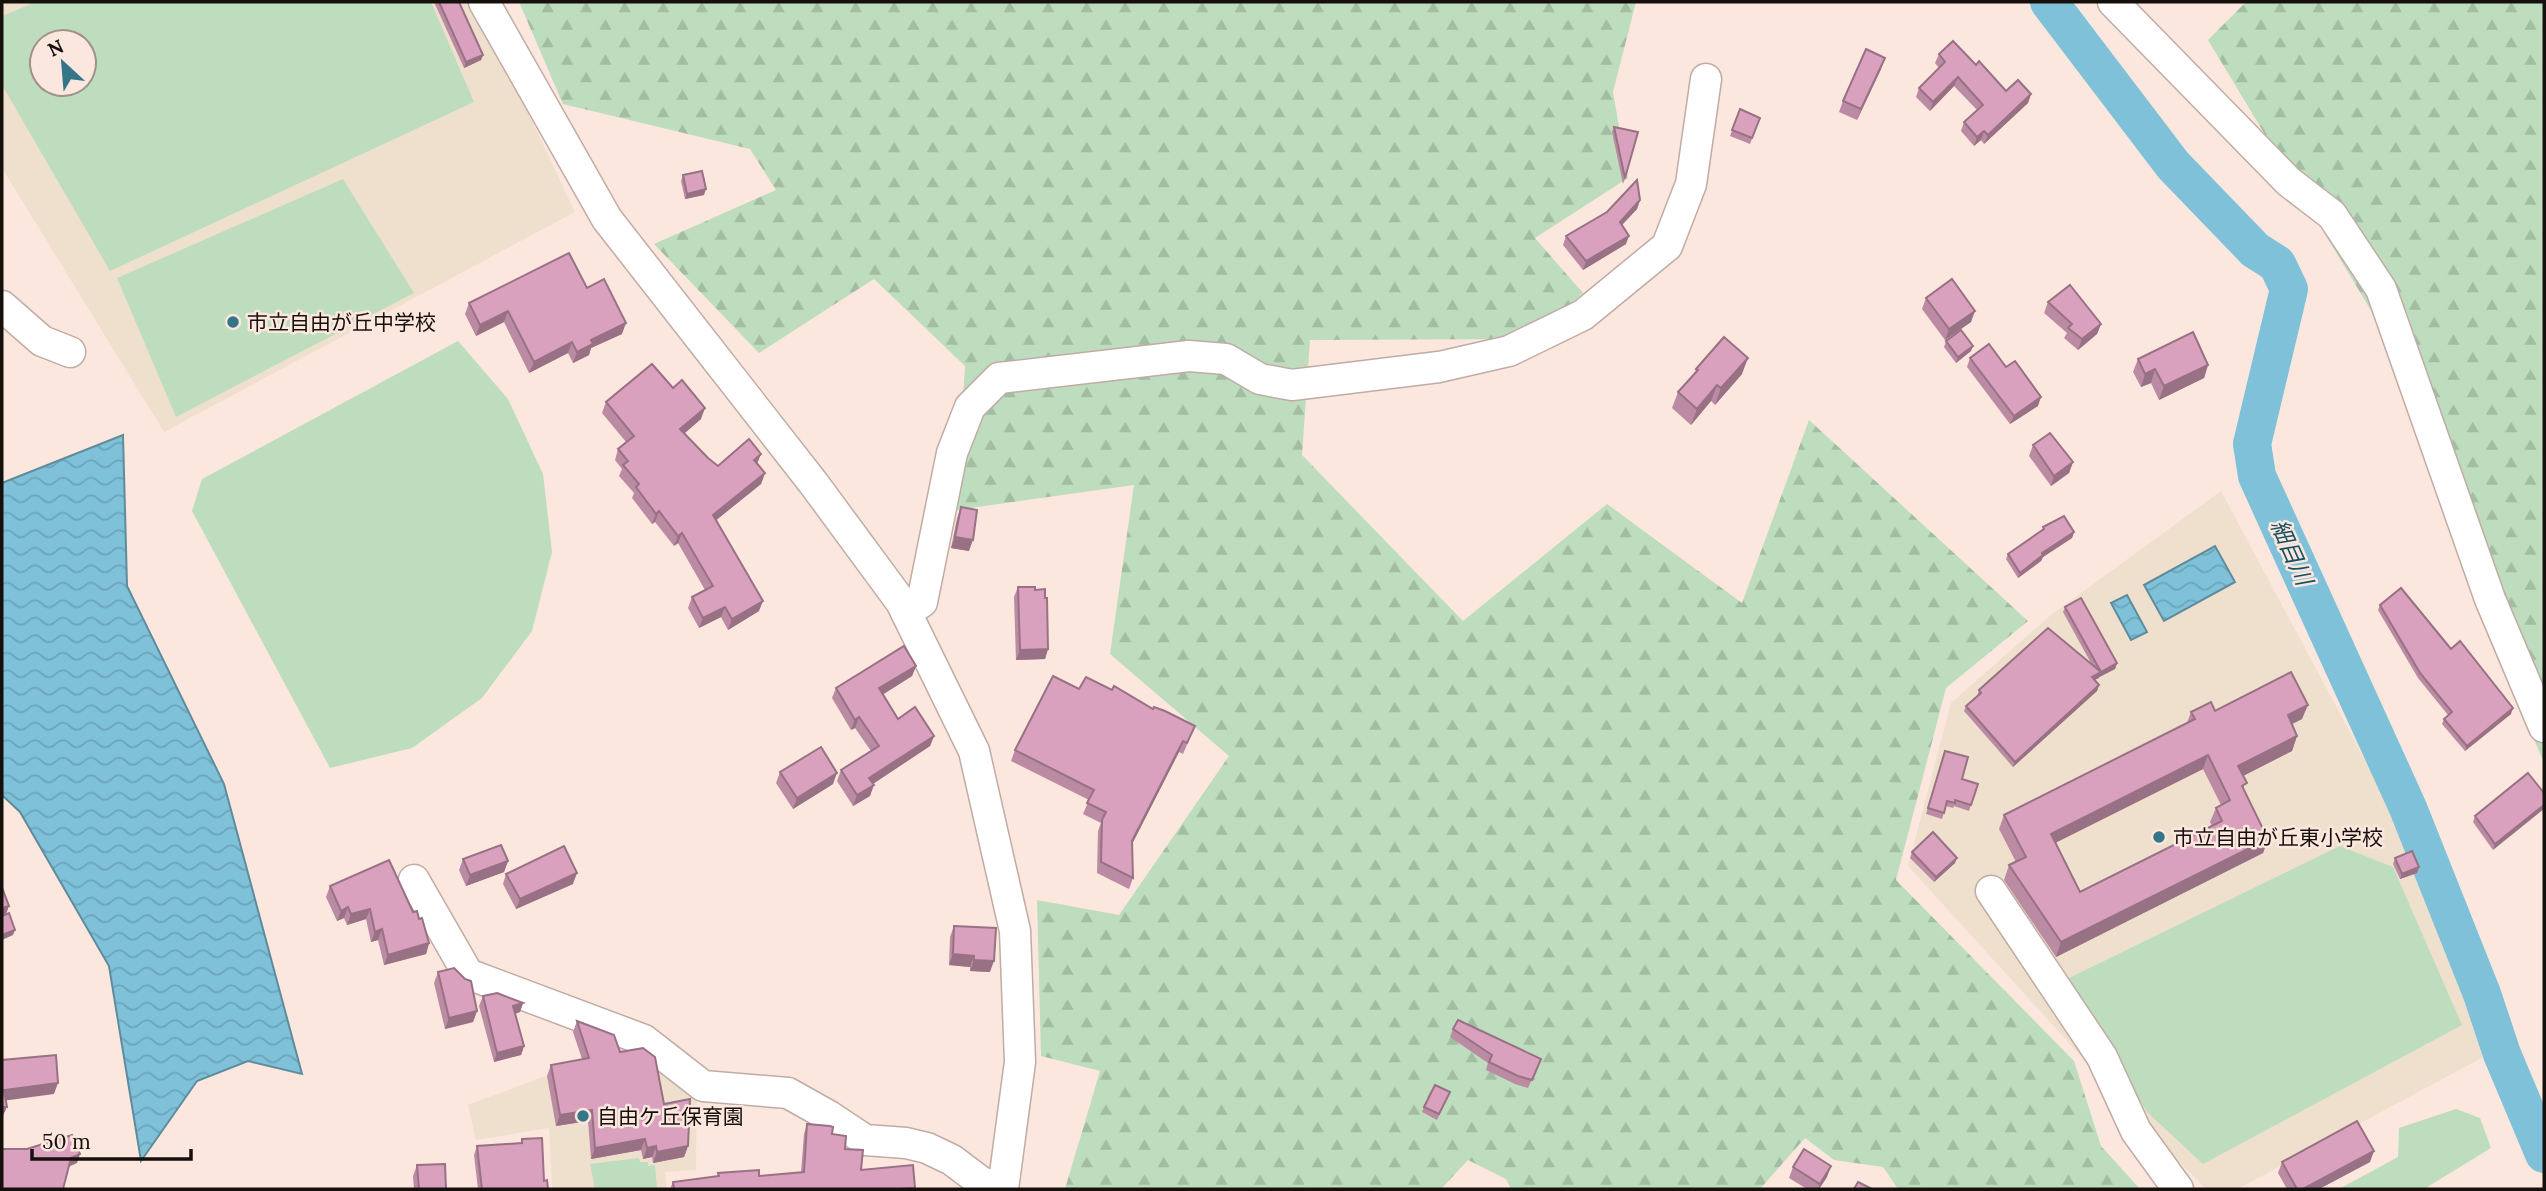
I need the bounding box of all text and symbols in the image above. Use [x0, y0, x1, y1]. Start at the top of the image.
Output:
north arrow [28, 28, 98, 98]
text: N [44, 34, 68, 62]
place label: 市立自由が丘中学校 [247, 309, 436, 336]
marker: 市立自由が丘中学校 [225, 314, 241, 330]
water label: 細目川 [2265, 515, 2320, 592]
place label: 市立自由が丘東小学校 [2173, 824, 2383, 851]
marker: 市立自由が丘東小学校 [2151, 829, 2167, 845]
place label: 自由ケ丘保育園 [597, 1103, 744, 1130]
marker: 自由ケ丘保育園 [575, 1108, 591, 1124]
scale bar [32, 1118, 191, 1162]
text: 50 m [42, 1128, 91, 1155]

